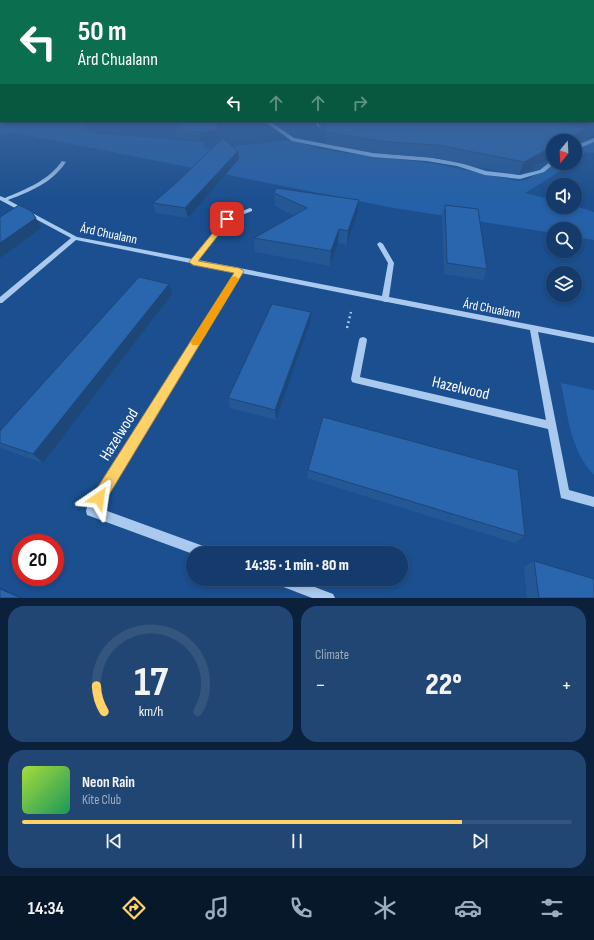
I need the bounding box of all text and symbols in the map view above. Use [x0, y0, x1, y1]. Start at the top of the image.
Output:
text: 50 m [78, 15, 127, 48]
icon: left [12, 16, 64, 68]
text: Árd Chualann [78, 49, 158, 70]
icon: left [223, 92, 245, 114]
icon: ahead [265, 92, 287, 114]
icon: ahead [307, 92, 329, 114]
icon: right [349, 92, 371, 114]
north arrow [546, 134, 582, 170]
map controls [546, 134, 582, 302]
button: sound [546, 178, 582, 214]
pin [210, 202, 244, 236]
icon: arrive [216, 208, 238, 230]
street label: Árd Chualann [78, 220, 139, 248]
button: search [546, 222, 582, 258]
button: layers [546, 266, 582, 302]
street label: Árd Chualann [461, 295, 522, 322]
street label: Hazelwood [430, 373, 491, 404]
street label: Hazelwood [96, 405, 143, 464]
position arrow [78, 477, 120, 519]
speed limit sign: 20 [12, 534, 64, 586]
text: 14:35 · 1 min · 80 m [245, 556, 349, 575]
text: Climate [315, 647, 349, 663]
text: 17 [133, 658, 168, 707]
text: 22° [425, 667, 462, 703]
text: − [315, 672, 326, 699]
text: + [561, 672, 572, 699]
text: km/h [138, 703, 163, 720]
text: Neon Rain [82, 773, 135, 792]
text: Kite Club [82, 792, 121, 808]
icon: previous [103, 830, 125, 852]
icon: pause [286, 830, 308, 852]
icon: next [469, 830, 491, 852]
icon: directions [120, 894, 148, 922]
icon: music [203, 894, 231, 922]
icon: phone [287, 894, 315, 922]
icon: climate [371, 894, 399, 922]
icon: car [454, 894, 482, 922]
icon: filters [538, 894, 566, 922]
text: 14:34 [28, 898, 64, 919]

